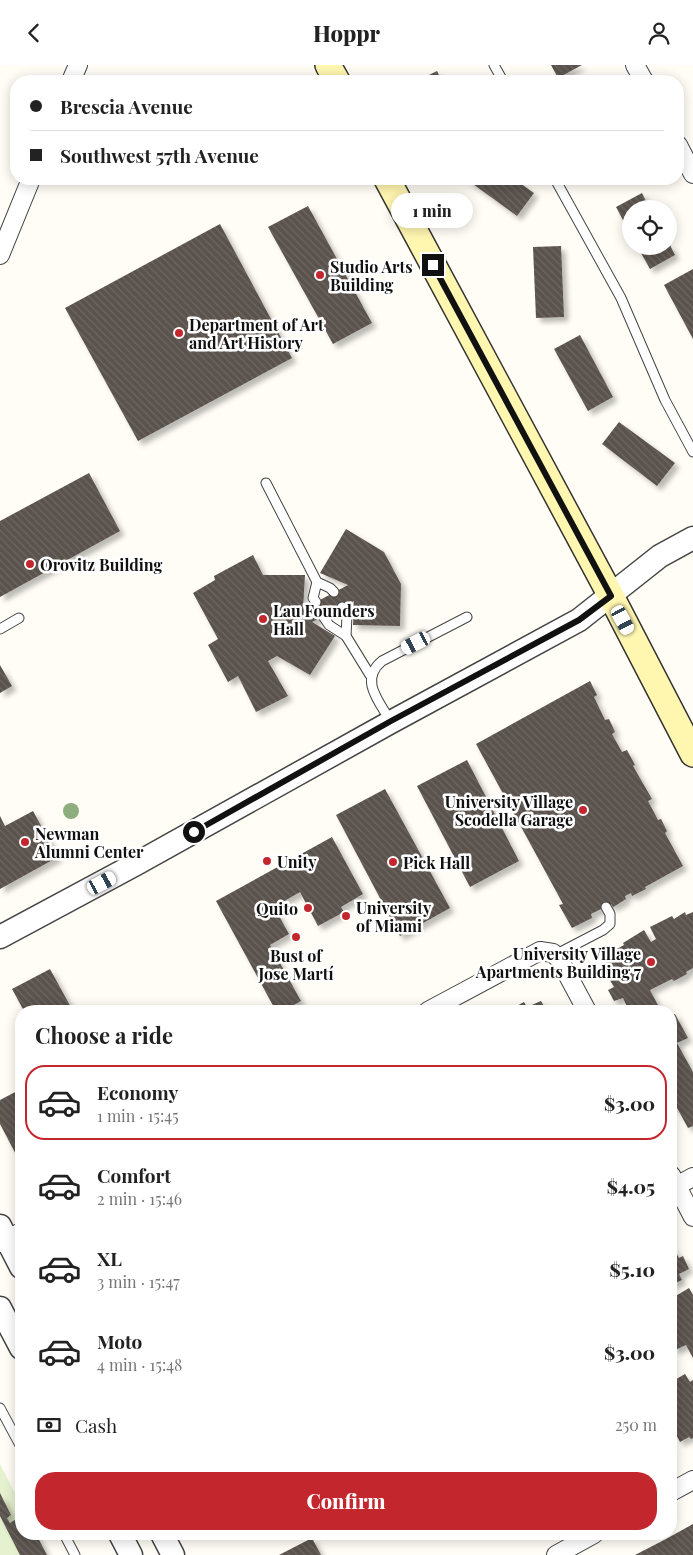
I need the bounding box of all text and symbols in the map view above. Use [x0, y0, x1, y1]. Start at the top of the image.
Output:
text: Hoppr [313, 18, 380, 48]
icon: back [20, 19, 48, 47]
icon: person [645, 19, 673, 47]
text: Brescia Avenue [60, 93, 193, 119]
text: Southwest 57th Avenue [60, 142, 259, 168]
callout: 1 min [392, 193, 474, 227]
text: 1 min [412, 200, 452, 221]
map controls [622, 200, 677, 255]
button: locate [622, 200, 677, 255]
route end [422, 254, 444, 276]
place label: Studio Arts Building [330, 256, 413, 295]
marker: Studio Arts Building [314, 269, 326, 281]
place label: Department of Art and Art History [189, 314, 324, 353]
marker: Department of Art and Art History [173, 327, 185, 339]
place label: Orovitz Building [40, 554, 163, 575]
marker: Orovitz Building [24, 558, 36, 570]
place label: Lau Founders Hall [273, 600, 375, 639]
car [609, 603, 636, 637]
marker: Lau Founders Hall [257, 613, 269, 625]
car [399, 630, 432, 656]
place label: University Village Scodella Garage [445, 791, 573, 830]
marker: University Village Scodella Garage [577, 804, 589, 816]
route start [183, 821, 205, 843]
place label: Newman Alumni Center [34, 823, 144, 862]
marker: Newman Alumni Center [19, 836, 31, 848]
place label: Unity [277, 851, 317, 872]
place label: Pick Hall [403, 852, 470, 873]
marker: Unity [261, 855, 273, 867]
marker: Pick Hall [387, 856, 399, 868]
car [85, 869, 118, 897]
place label: University of Miami [356, 897, 432, 936]
place label: Quito [256, 898, 298, 919]
marker: Quito [302, 902, 314, 914]
marker: University of Miami [340, 910, 352, 922]
marker: Bust of Jose Martí [290, 931, 302, 943]
place label: University Village Apartments Building 7 [475, 943, 642, 982]
place label: Bust of Jose Martí [258, 945, 333, 984]
marker: University Village Apartments Building 7 [645, 956, 657, 968]
text: Choose a ride [35, 1020, 173, 1050]
text: Economy [97, 1079, 178, 1105]
icon: car [37, 1080, 82, 1125]
text: $3.00 [604, 1090, 655, 1116]
text: 1 min · 15:45 [97, 1105, 179, 1126]
text: Comfort [97, 1162, 171, 1188]
icon: car [37, 1163, 82, 1208]
text: $4.05 [607, 1173, 655, 1199]
text: 2 min · 15:46 [97, 1188, 182, 1209]
text: XL [97, 1245, 122, 1271]
icon: car [37, 1246, 82, 1291]
text: $5.10 [610, 1256, 655, 1282]
text: 3 min · 15:47 [97, 1271, 180, 1292]
text: Moto [97, 1328, 142, 1354]
icon: car [37, 1329, 82, 1374]
text: $3.00 [604, 1339, 655, 1365]
text: 4 min · 15:48 [97, 1354, 182, 1375]
icon: cash [35, 1411, 63, 1439]
text: Cash [75, 1412, 117, 1438]
text: 250 m [615, 1414, 657, 1435]
button: Confirm [35, 1472, 657, 1530]

